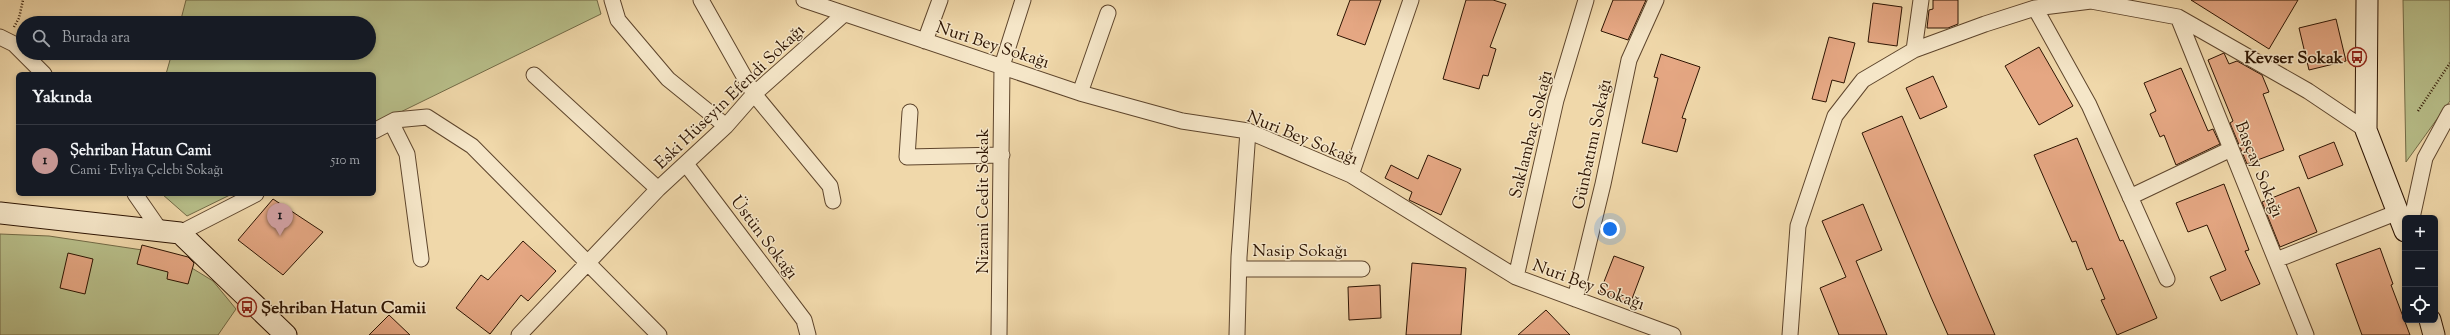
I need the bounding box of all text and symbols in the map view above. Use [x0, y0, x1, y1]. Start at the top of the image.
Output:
search box [16, 16, 376, 60]
street label: Nuri Bey Sokağı [933, 16, 1052, 76]
street label: Eski Hüseyin Efendi Sokağı [650, 19, 811, 176]
icon: search [30, 27, 52, 49]
text: Burada ara [62, 28, 130, 49]
bus stop icon: Kevser Sokak [2346, 46, 2368, 68]
place label: Kevser Sokak [2245, 47, 2344, 71]
street label: Saklambaç Sokağı [1504, 68, 1559, 201]
street label: Günbatımı Sokağı [1567, 77, 1619, 212]
text: Yakında [32, 86, 92, 110]
street label: Nuri Bey Sokağı [1243, 106, 1362, 172]
street label: Başçay Sokağı [2228, 118, 2288, 222]
street label: Nizami Cedit Sokak [972, 128, 996, 274]
text: Şehriban Hatun Cami [70, 141, 211, 162]
text: 1 [43, 152, 47, 170]
text: 510 m [331, 152, 360, 170]
text: Cami · Evliya Çelebi Sokağı [70, 162, 223, 180]
street label: Üstün Sokağı [724, 191, 803, 285]
pin: 1 [267, 203, 293, 236]
map controls [2402, 215, 2438, 323]
button: + [2402, 215, 2438, 251]
your location [1600, 219, 1620, 239]
street label: Nasip Sokağı [1252, 240, 1348, 264]
button: − [2402, 251, 2438, 287]
street label: Nuri Bey Sokağı [1529, 254, 1648, 317]
button: locate [2402, 287, 2438, 323]
bus stop icon: Şehriban Hatun Camii [236, 296, 258, 318]
place label: Şehriban Hatun Camii [261, 297, 426, 321]

